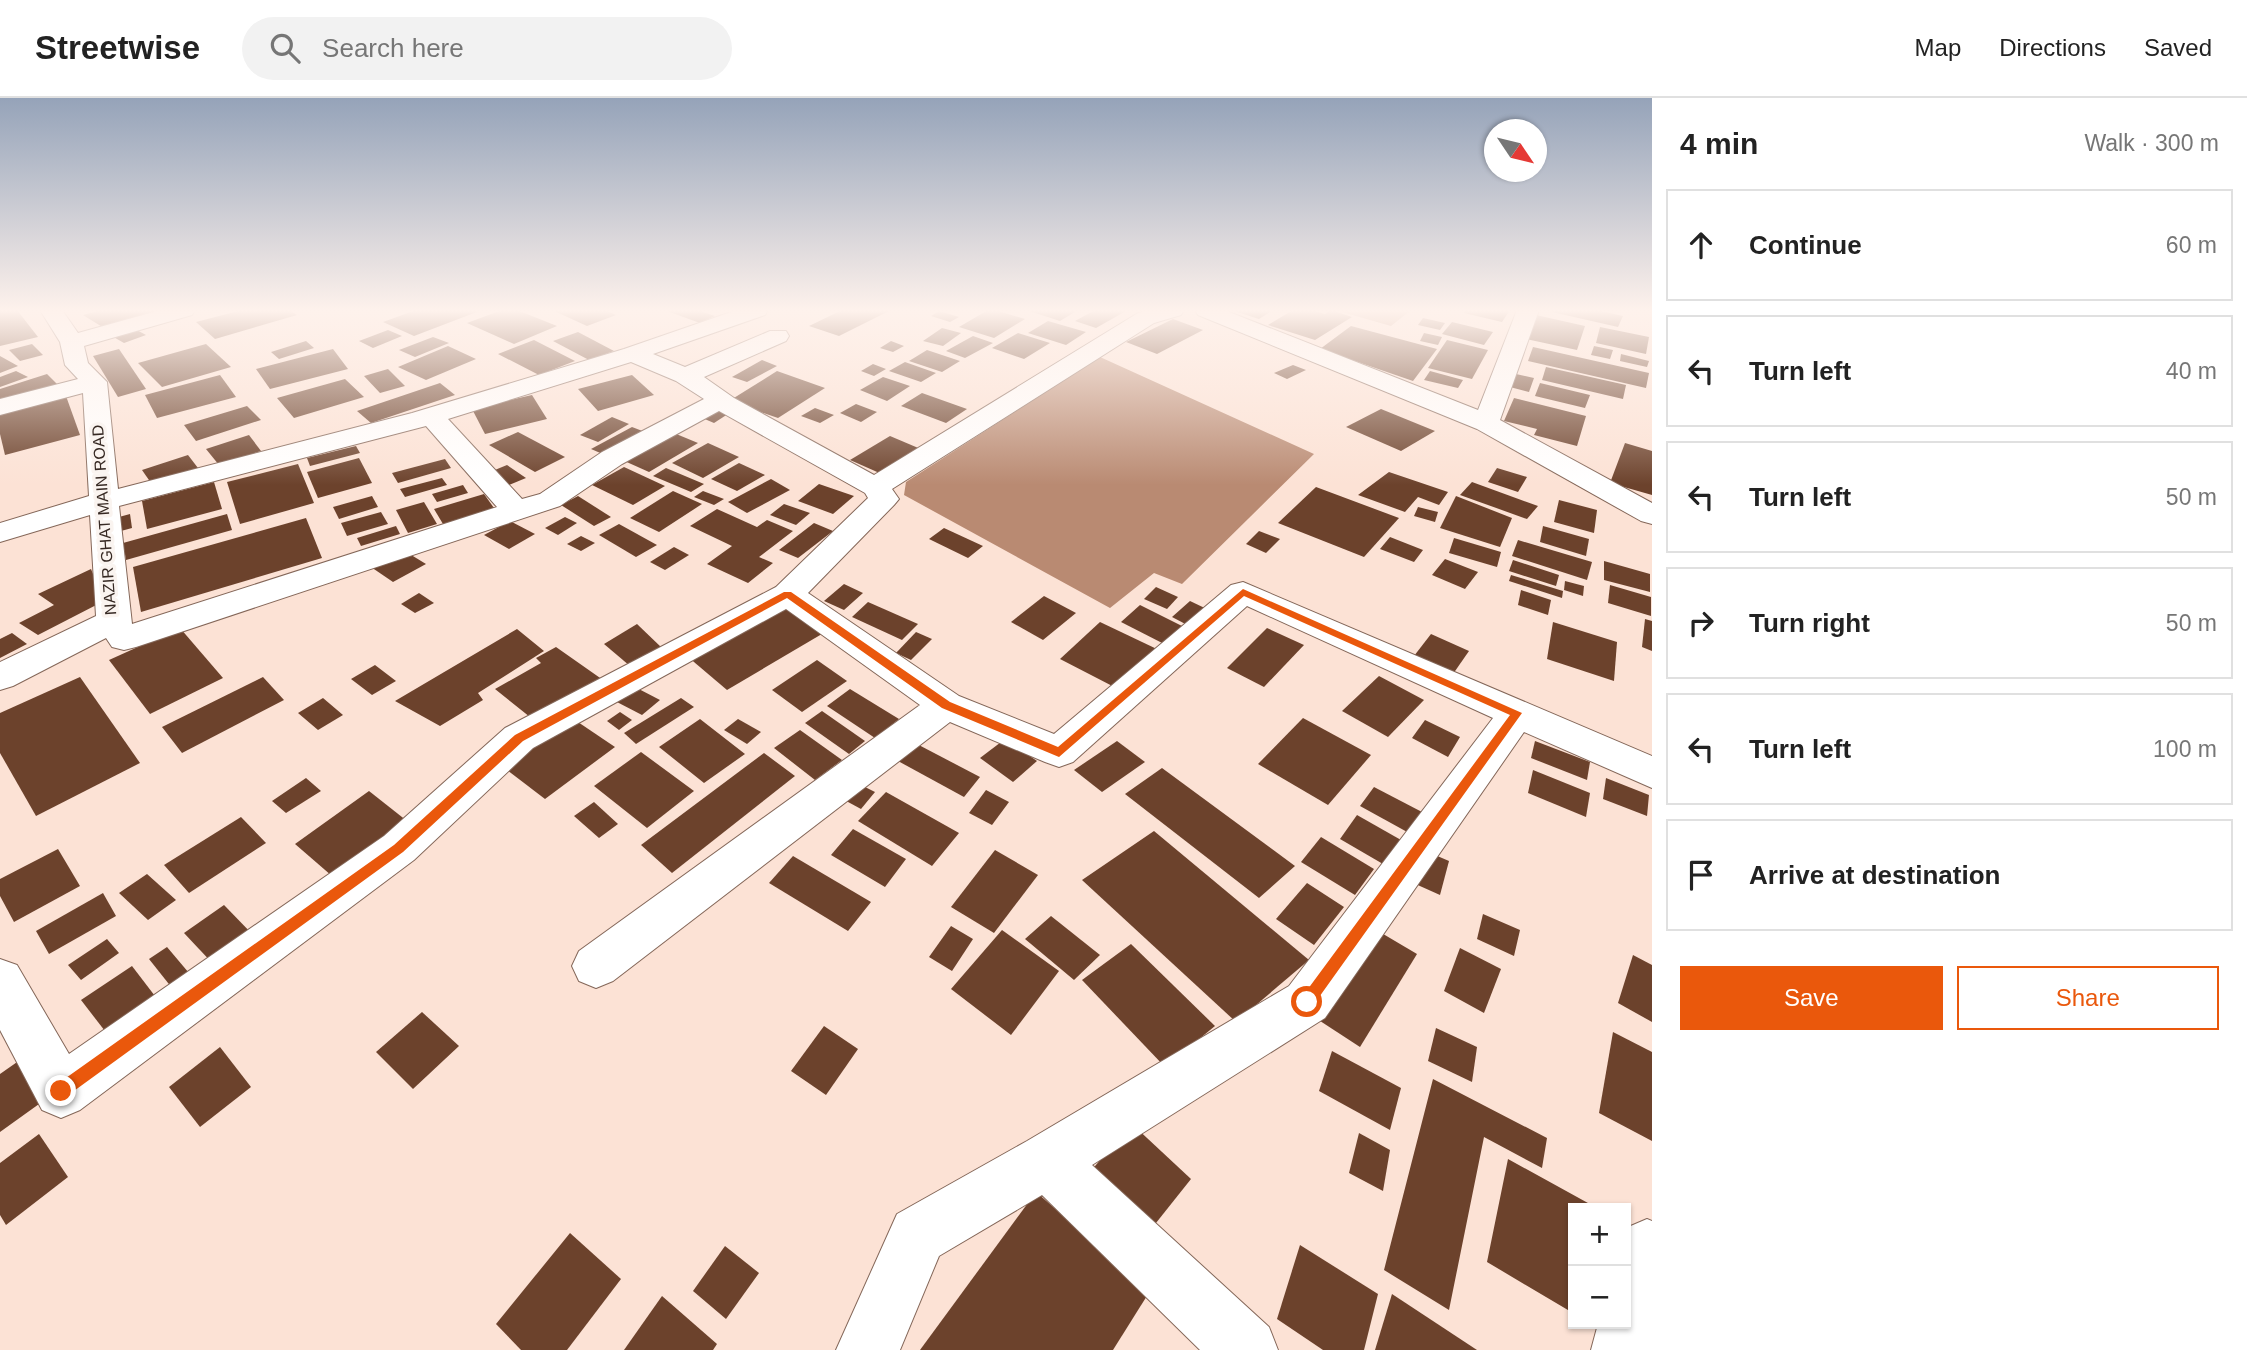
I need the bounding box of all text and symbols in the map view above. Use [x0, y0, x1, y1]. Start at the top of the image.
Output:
search box [242, 17, 732, 80]
text: Streetwise [35, 29, 200, 66]
icon: search [266, 29, 304, 67]
text: Search here [322, 33, 464, 63]
text: Map [1915, 34, 1961, 61]
text: Directions [1999, 34, 2106, 61]
text: Saved [2144, 34, 2212, 61]
north arrow [1484, 119, 1547, 182]
text: 4 min [1680, 127, 1758, 160]
text: Walk · 300 m [2084, 130, 2219, 156]
icon: ahead [1682, 226, 1720, 264]
text: Continue [1749, 230, 1862, 260]
text: 60 m [2166, 232, 2217, 258]
icon: left [1682, 352, 1720, 390]
text: Turn left [1749, 356, 1851, 386]
text: 40 m [2166, 358, 2217, 384]
street label: NAZIR GHAT MAIN ROAD [89, 424, 119, 616]
icon: left [1682, 478, 1720, 516]
text: Turn left [1749, 482, 1851, 512]
text: 50 m [2166, 484, 2217, 510]
icon: right [1682, 604, 1720, 642]
text: Turn right [1749, 608, 1870, 638]
text: 50 m [2166, 610, 2217, 636]
icon: left [1682, 730, 1720, 768]
text: Turn left [1749, 734, 1851, 764]
text: 100 m [2153, 736, 2217, 762]
icon: arrive [1682, 856, 1720, 894]
text: Arrive at destination [1749, 860, 2000, 890]
button: Save [1680, 966, 1943, 1030]
button: Share [1957, 966, 2219, 1030]
route start [1291, 986, 1322, 1017]
route end [45, 1075, 76, 1106]
map controls [1568, 1203, 1631, 1329]
button: + [1568, 1203, 1631, 1266]
button: − [1568, 1266, 1631, 1329]

